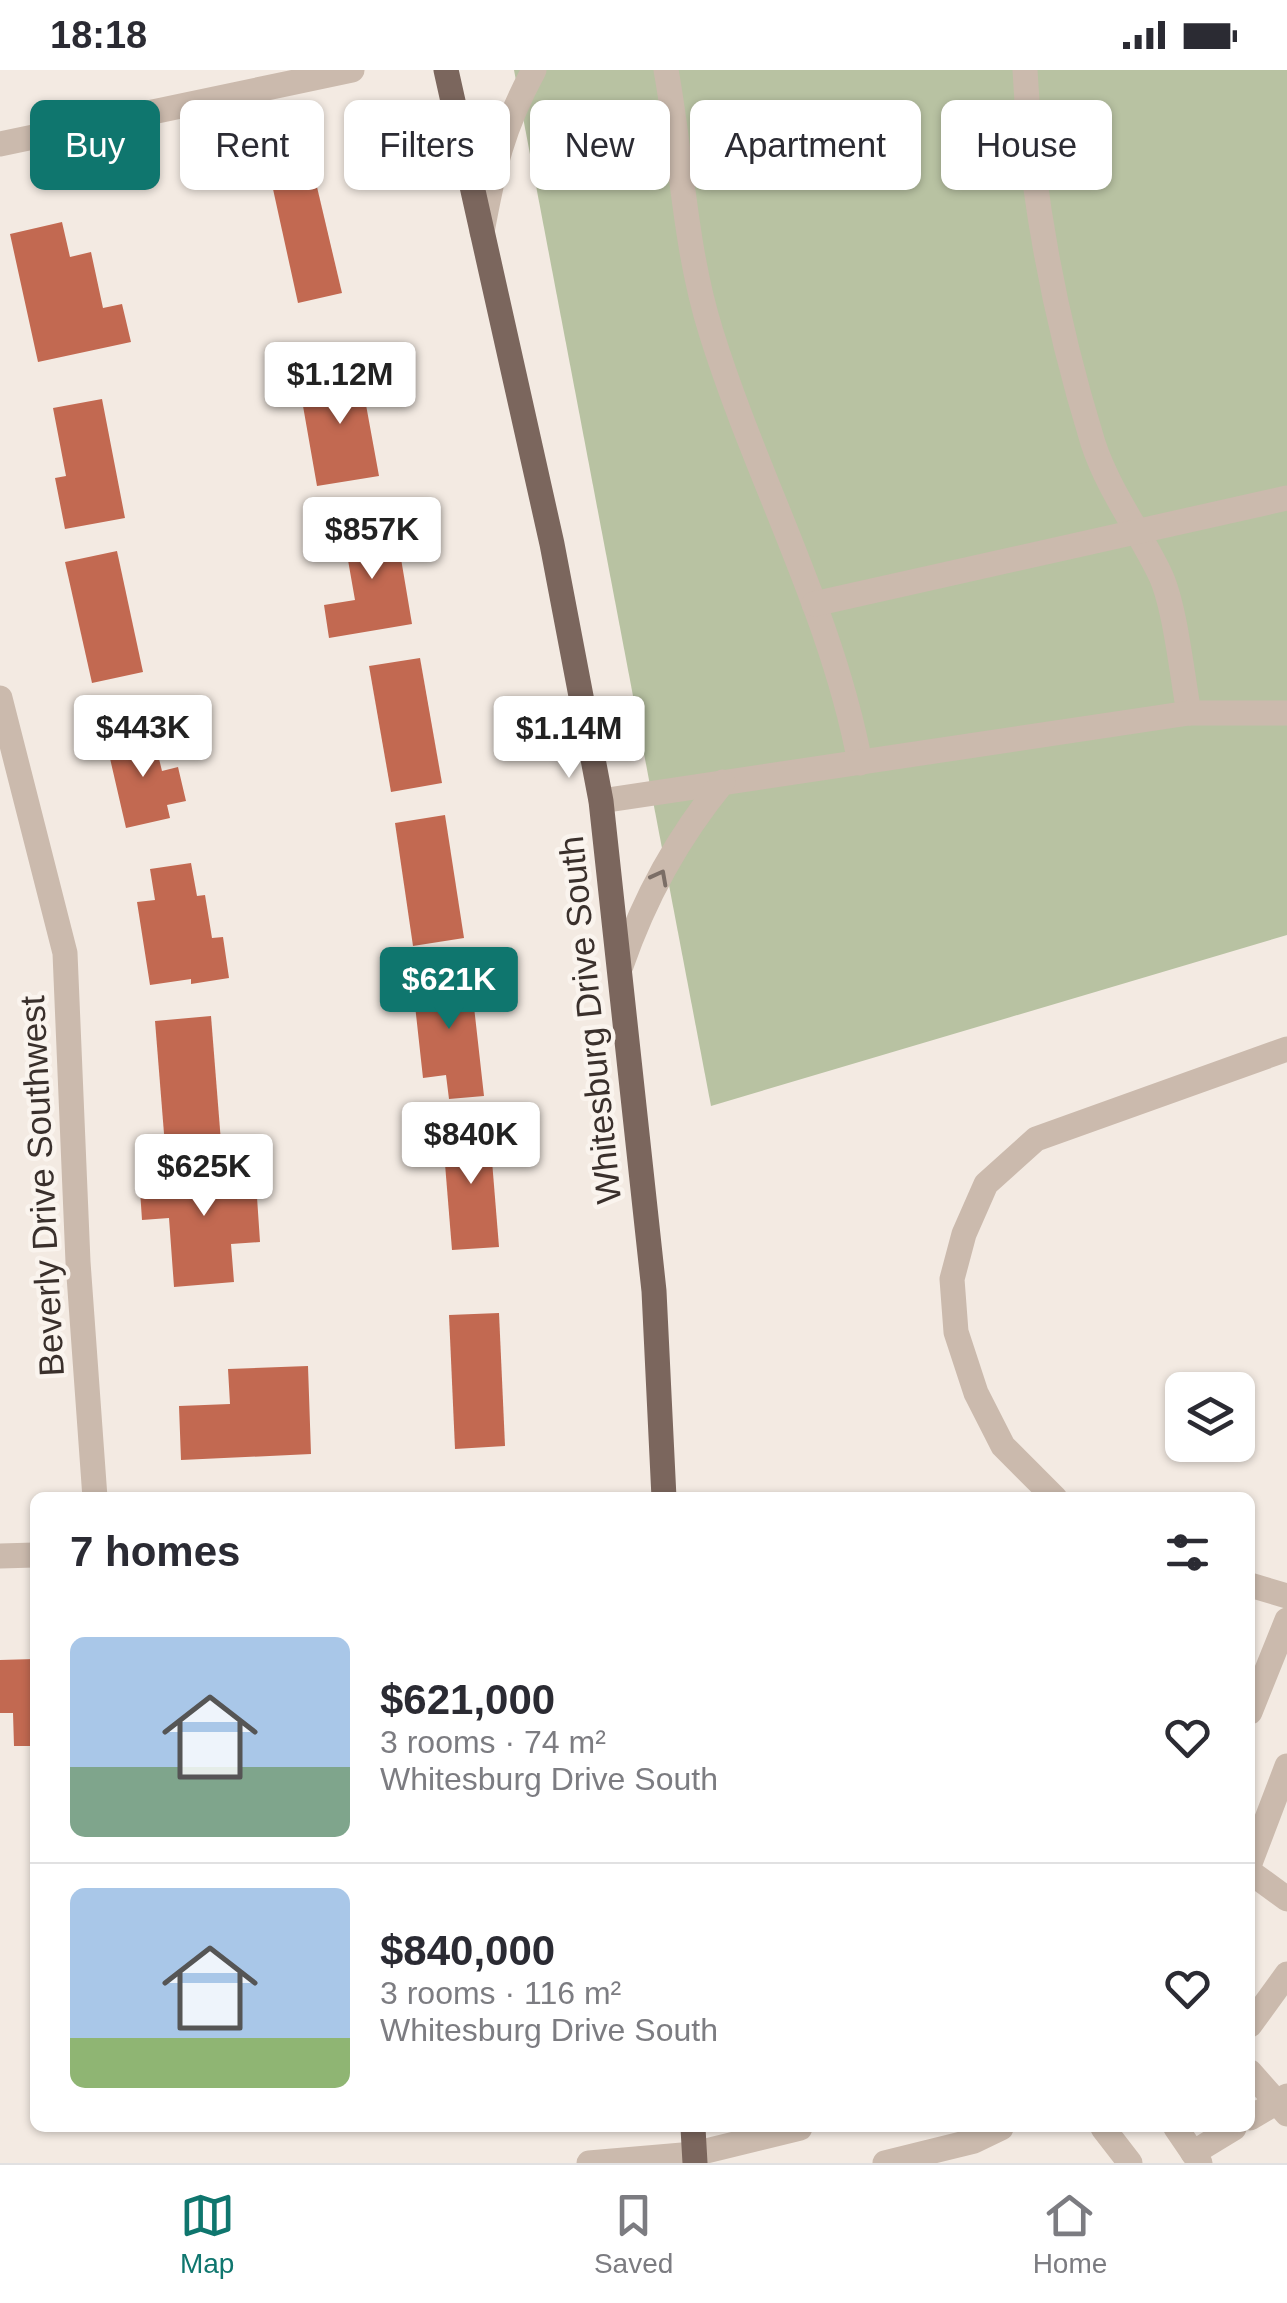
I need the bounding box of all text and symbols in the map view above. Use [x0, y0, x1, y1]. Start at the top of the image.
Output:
text: 18:18 [50, 14, 147, 56]
chip: Buy [30, 100, 160, 190]
chip: Rent [180, 100, 324, 190]
chip: Filters [344, 100, 510, 190]
chip: New [530, 100, 670, 190]
chip: Apartment [690, 100, 921, 190]
chip: House [941, 100, 1112, 190]
pin: $1.12M [259, 342, 421, 427]
text: $1.12M [287, 356, 393, 392]
pin: $857K [302, 497, 442, 582]
text: $857K [325, 511, 419, 547]
pin: $443K [73, 695, 213, 780]
pin: $1.14M [488, 696, 650, 781]
text: $443K [96, 709, 190, 745]
text: $1.14M [516, 710, 622, 746]
street label: Whitesburg Drive South [551, 834, 628, 1206]
one-way arrow [648, 869, 667, 887]
pin: $621K [379, 947, 519, 1032]
text: $621K [402, 961, 496, 997]
street label: Beverly Drive Southwest [12, 994, 71, 1377]
pin: $840K [401, 1102, 541, 1187]
text: $840K [424, 1116, 518, 1152]
pin: $625K [134, 1134, 274, 1219]
text: $625K [157, 1148, 251, 1184]
map controls [1165, 1372, 1255, 1462]
button: layers [1165, 1372, 1255, 1462]
icon: filters [1160, 1525, 1215, 1580]
text: 7 homes [70, 1528, 240, 1575]
text: $621,000 [380, 1676, 555, 1723]
icon: home [150, 1677, 270, 1797]
icon: heart [1160, 1710, 1215, 1765]
text: 3 rooms · 74 m² [380, 1724, 606, 1760]
text: Whitesburg Drive South [380, 1761, 718, 1797]
text: $840,000 [380, 1927, 555, 1974]
icon: home [150, 1928, 270, 2048]
icon: heart [1160, 1961, 1215, 2016]
text: 3 rooms · 116 m² [380, 1975, 621, 2011]
text: Whitesburg Drive South [380, 2012, 718, 2048]
tab: Map [180, 2188, 235, 2280]
tab: Saved [594, 2188, 673, 2280]
tab: Home [1033, 2188, 1107, 2280]

